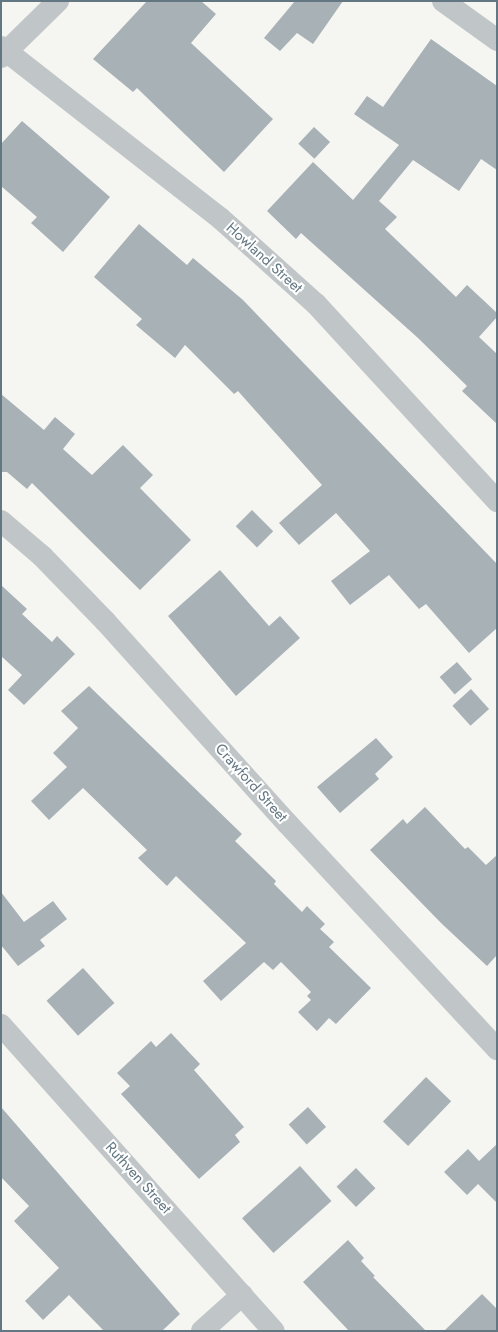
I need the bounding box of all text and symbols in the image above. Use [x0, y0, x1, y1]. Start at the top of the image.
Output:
street label: Howland Street [222, 219, 306, 297]
street label: Crawford Street [211, 740, 291, 826]
street label: Ruthven Street [101, 1139, 175, 1217]

